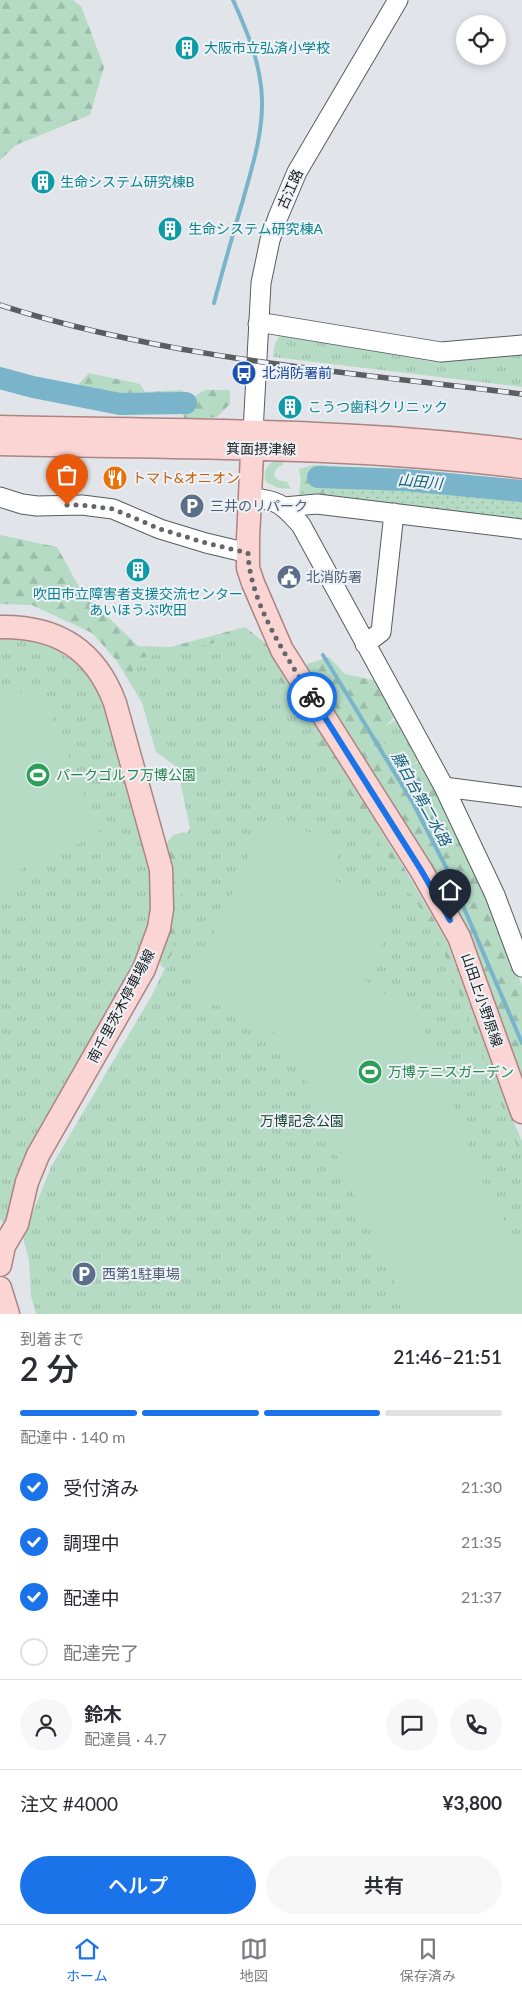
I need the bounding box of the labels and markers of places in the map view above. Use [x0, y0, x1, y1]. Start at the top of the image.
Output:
building icon: 大阪市立弘済小学校 [174, 35, 200, 61]
place label: 大阪市立弘済小学校 [204, 39, 330, 56]
building icon: 生命システム研究棟B [30, 169, 56, 195]
place label: 生命システム研究棟B [60, 173, 195, 190]
building icon: 生命システム研究棟A [157, 216, 183, 242]
place label: 生命システム研究棟A [188, 220, 324, 237]
bus stop icon: 北消防署前 [231, 360, 257, 386]
place label: 北消防署前 [262, 364, 332, 381]
building icon: こうつ歯科クリニック [277, 394, 303, 420]
place label: こうつ歯科クリニック [308, 398, 448, 415]
pin [46, 454, 88, 505]
restaurant icon: トマト&オニオン [102, 465, 128, 491]
place label: トマト&オニオン [132, 469, 240, 486]
parking icon: 三井のリパーク [179, 493, 205, 519]
place label: 三井のリパーク [210, 497, 308, 514]
building icon: 吹田市立障害者支援交流センター あいほうぷ吹田 [125, 557, 151, 583]
public building icon: 北消防署 [276, 564, 302, 590]
place label: 北消防署 [306, 568, 362, 585]
place label: 吹田市立障害者支援交流センター あいほうぷ吹田 [33, 585, 243, 618]
sports icon: パークゴルフ万博公園 [25, 762, 51, 788]
place label: パークゴルフ万博公園 [56, 766, 196, 783]
pin [429, 869, 471, 920]
sports icon: 万博テニスガーデン [357, 1059, 383, 1085]
place label: 万博テニスガーデン [388, 1063, 514, 1080]
parking icon: 西第1駐車場 [71, 1261, 97, 1287]
place label: 西第1駐車場 [102, 1265, 180, 1282]

